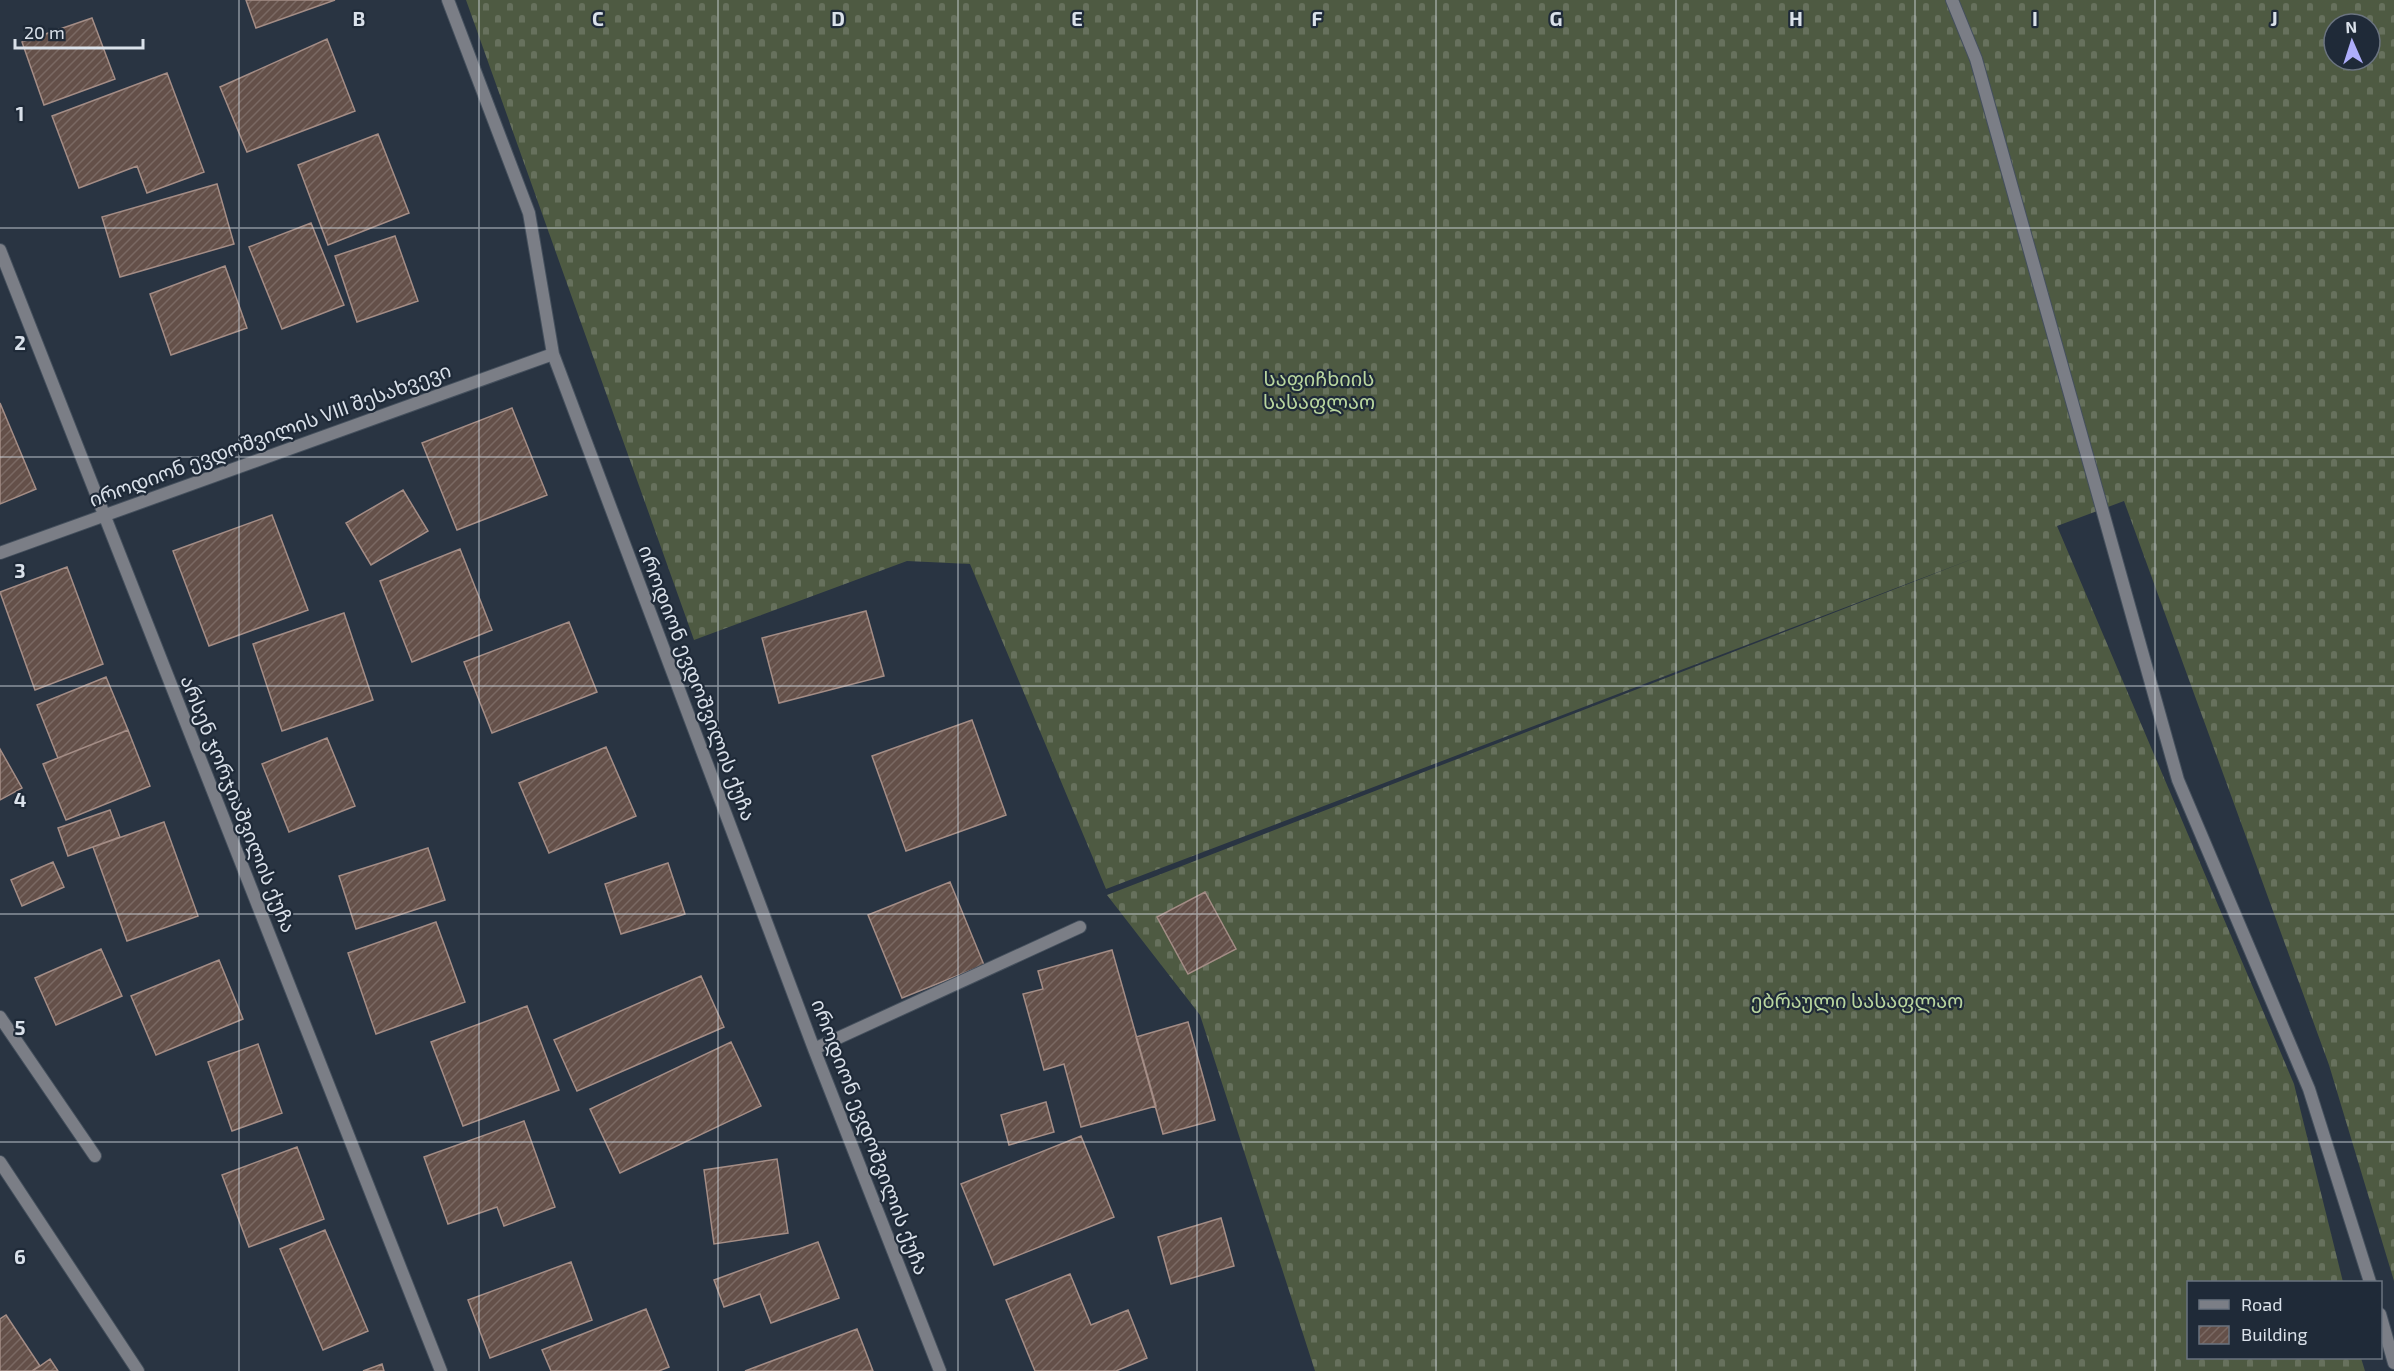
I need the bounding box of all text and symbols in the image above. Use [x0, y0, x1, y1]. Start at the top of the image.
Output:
text: B [353, 6, 365, 30]
text: C [592, 6, 604, 30]
text: D [831, 6, 845, 30]
text: E [1071, 6, 1083, 30]
text: F [1311, 6, 1323, 30]
text: G [1550, 6, 1562, 30]
text: H [1789, 6, 1803, 30]
text: I [2032, 6, 2038, 30]
text: J [2270, 6, 2278, 30]
scale bar [15, 12, 142, 50]
north arrow [2322, 12, 2382, 72]
text: N [2345, 17, 2357, 36]
text: 20 m [24, 21, 65, 43]
text: 1 [16, 101, 24, 125]
text: 2 [14, 330, 26, 354]
street label: იროდიონ ევდოშვილის VIII შესახვევი [85, 357, 455, 513]
park label: საფიჩხიის სასაფლაო [1263, 366, 1375, 415]
street label: იროდიონ ევდოშვილის ქუჩა [632, 541, 762, 825]
text: 3 [14, 558, 26, 582]
street label: არსენ ჯორჯიაშვილის ქუჩა [174, 672, 302, 936]
text: 4 [14, 787, 27, 811]
park label: ებრაული სასაფლაო [1751, 988, 1963, 1014]
street label: იროდიონ ევდოშვილის ქუჩა [805, 995, 935, 1279]
text: 5 [14, 1015, 26, 1039]
text: 6 [14, 1244, 26, 1268]
legend [2187, 1281, 2382, 1359]
text: Road [2241, 1293, 2282, 1315]
text: Building [2241, 1323, 2308, 1345]

